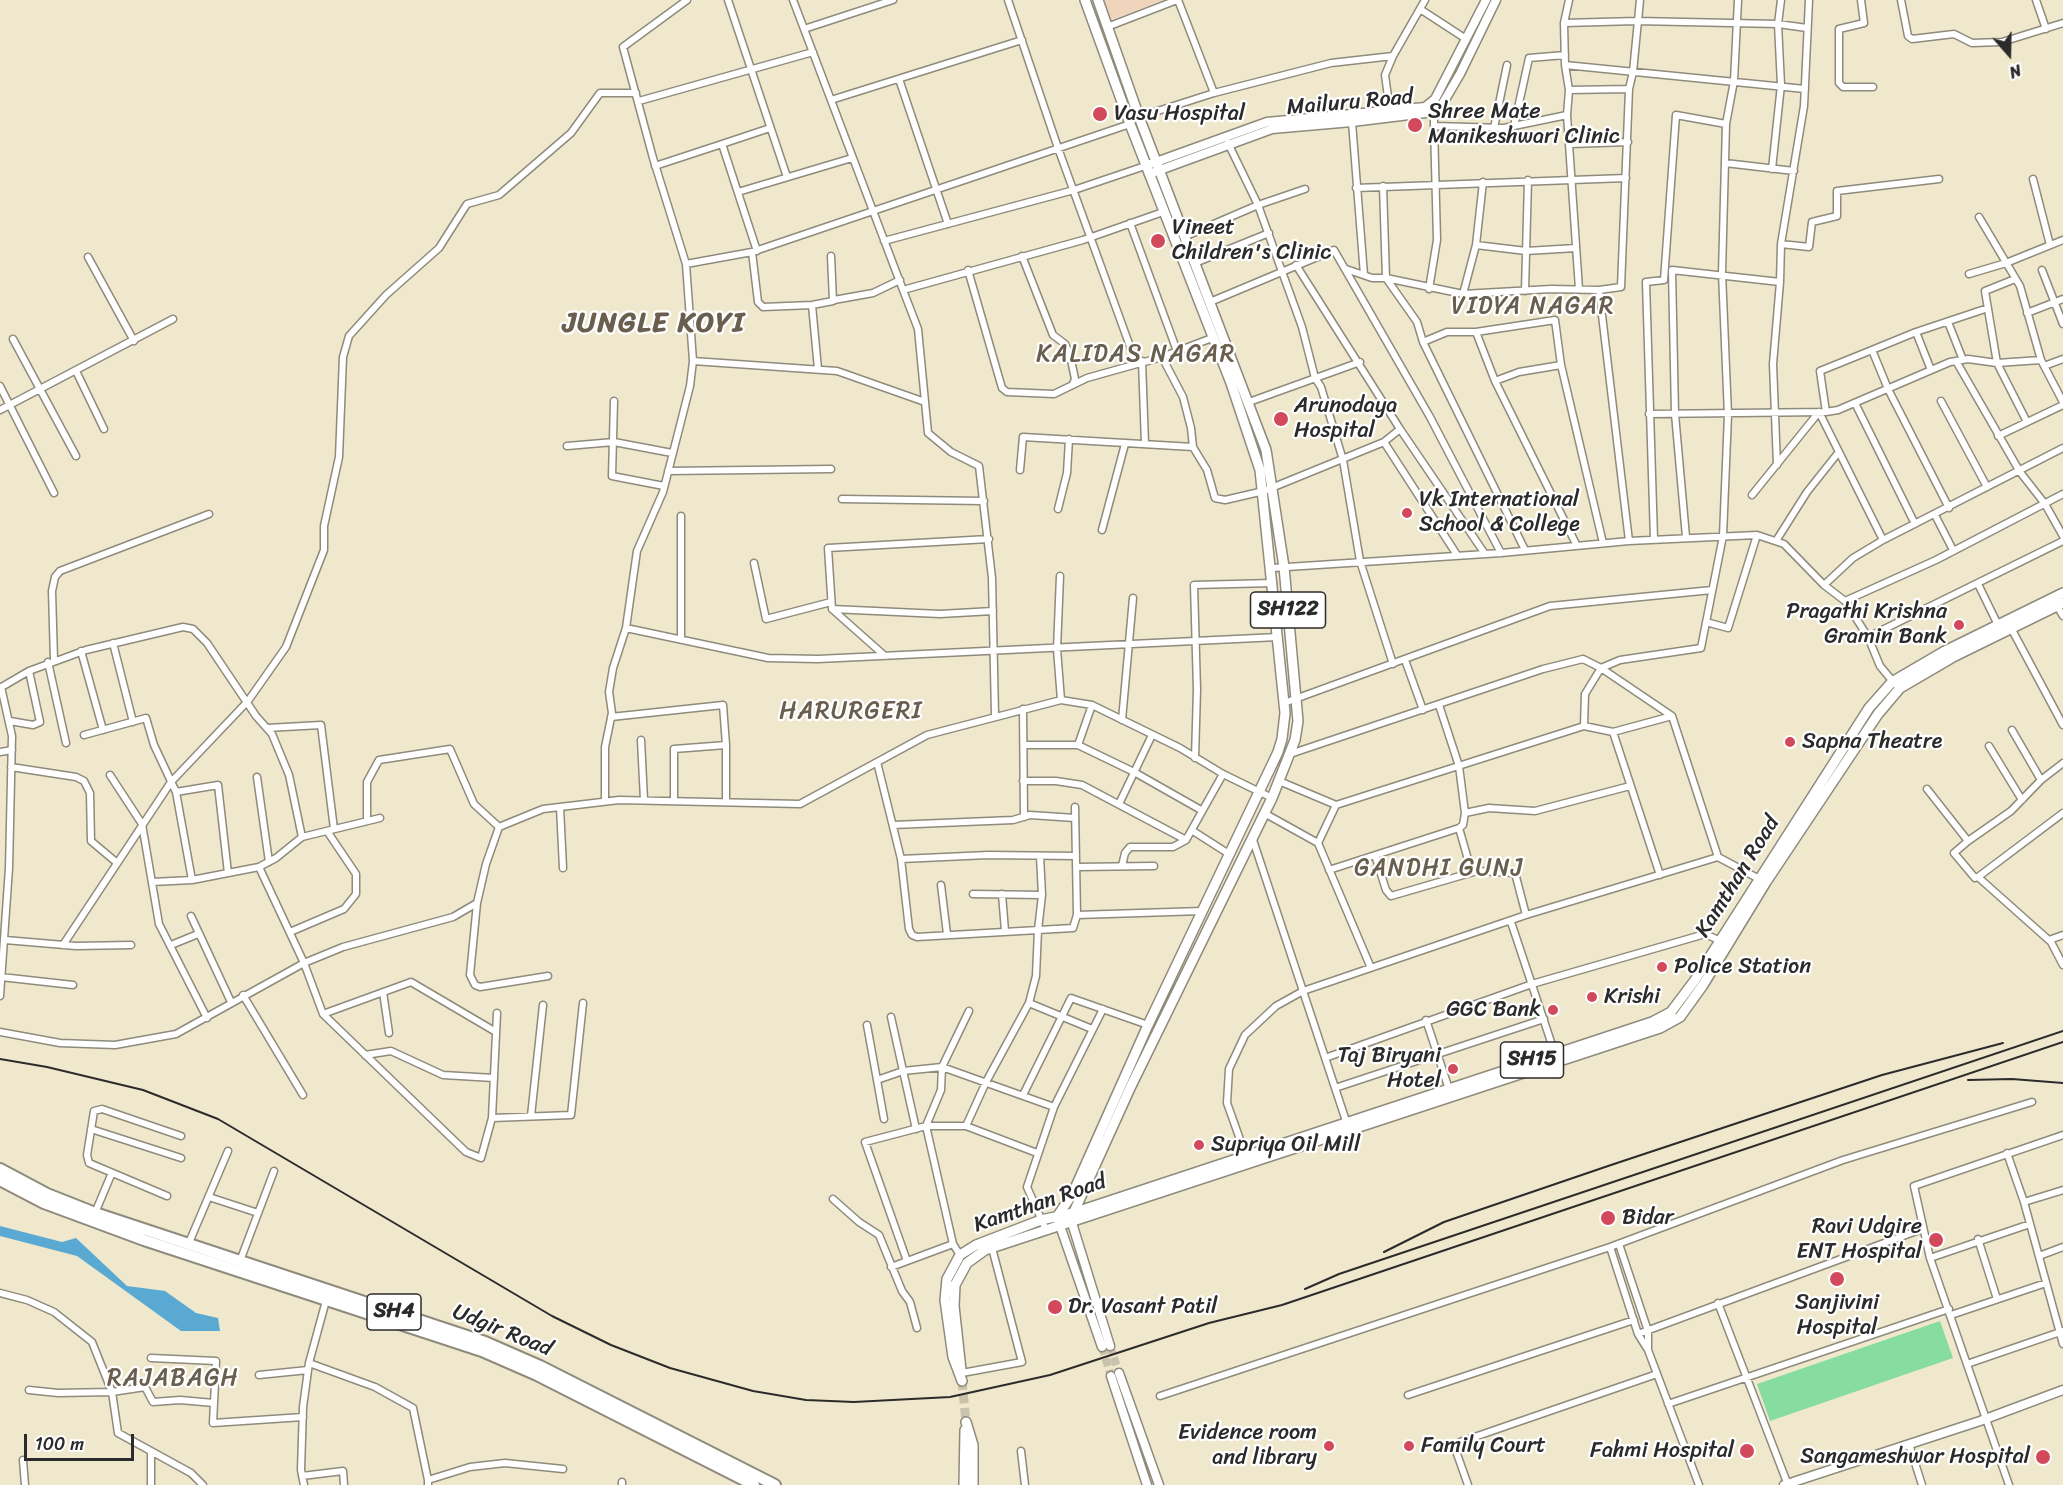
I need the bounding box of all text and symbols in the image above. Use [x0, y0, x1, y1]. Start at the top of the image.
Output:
north arrow [1979, 24, 2039, 84]
text: N [2005, 56, 2025, 87]
street label: Mailuru Road [1286, 84, 1414, 122]
place label: Shree Mate Manikeshwari Clinic [1428, 99, 1620, 150]
place label: Vasu Hospital [1114, 101, 1245, 127]
marker: Vasu Hospital [1091, 105, 1109, 123]
marker: Shree Mate Manikeshwari Clinic [1406, 116, 1424, 134]
place label: Vineet Children's Clinic [1172, 215, 1331, 266]
marker: Vineet Children's Clinic [1149, 232, 1167, 250]
district label: VIDYA NAGAR [1452, 293, 1614, 321]
district label: JUNGLE KOYI [564, 307, 744, 341]
district label: KALIDAS NAGAR [1038, 341, 1234, 369]
place label: Arunodaya Hospital [1294, 393, 1397, 445]
marker: Arunodaya Hospital [1272, 410, 1290, 428]
place label: Vk International School & College [1419, 487, 1580, 538]
marker: Vk International School & College [1400, 506, 1414, 520]
road number: SH122 [1250, 592, 1326, 628]
place label: Pragathi Krishna Gramin Bank [1786, 599, 1947, 650]
marker: Pragathi Krishna Gramin Bank [1952, 618, 1966, 632]
district label: HARURGERI [779, 698, 923, 726]
place label: Sapna Theatre [1802, 729, 1942, 755]
marker: Sapna Theatre [1783, 735, 1797, 749]
street label: Kamthan Road [1690, 811, 1786, 943]
district label: GANDHI GUNJ [1355, 855, 1523, 883]
place label: Police Station [1674, 954, 1811, 980]
marker: Police Station [1655, 960, 1669, 974]
place label: Krishi [1604, 984, 1660, 1010]
marker: Krishi [1585, 990, 1599, 1004]
place label: GGC Bank [1446, 997, 1541, 1023]
marker: GGC Bank [1546, 1003, 1560, 1017]
road number: SH15 [1500, 1042, 1564, 1078]
place label: Taj Biryani Hotel [1337, 1043, 1441, 1094]
marker: Taj Biryani Hotel [1446, 1062, 1460, 1076]
place label: Supriya Oil Mill [1211, 1132, 1360, 1158]
marker: Supriya Oil Mill [1192, 1138, 1206, 1152]
street label: Kamthan Road [970, 1169, 1110, 1239]
place label: Bidar [1622, 1205, 1674, 1231]
marker: Bidar [1599, 1209, 1617, 1227]
place label: Ravi Udgire ENT Hospital [1796, 1214, 1922, 1266]
marker: Ravi Udgire ENT Hospital [1927, 1231, 1945, 1249]
marker: Sanjivini Hospital [1828, 1270, 1846, 1288]
place label: Sanjivini Hospital [1795, 1290, 1879, 1342]
road number: SH4 [367, 1294, 421, 1330]
place label: Dr. Vasant Patil [1068, 1294, 1217, 1320]
marker: Dr. Vasant Patil [1046, 1298, 1064, 1316]
street label: Udgir Road [448, 1299, 556, 1363]
district label: RAJABAGH [107, 1365, 239, 1393]
place label: Evidence room and library [1178, 1420, 1317, 1472]
scale bar [27, 1422, 136, 1460]
text: 100 m [35, 1428, 84, 1460]
place label: Family Court [1421, 1433, 1546, 1459]
place label: Fahmi Hospital [1590, 1438, 1734, 1464]
marker: Evidence room and library [1322, 1439, 1336, 1453]
marker: Family Court [1402, 1439, 1416, 1453]
marker: Fahmi Hospital [1738, 1442, 1756, 1460]
place label: Sangameshwar Hospital [1800, 1444, 2030, 1470]
marker: Sangameshwar Hospital [2034, 1448, 2052, 1466]

